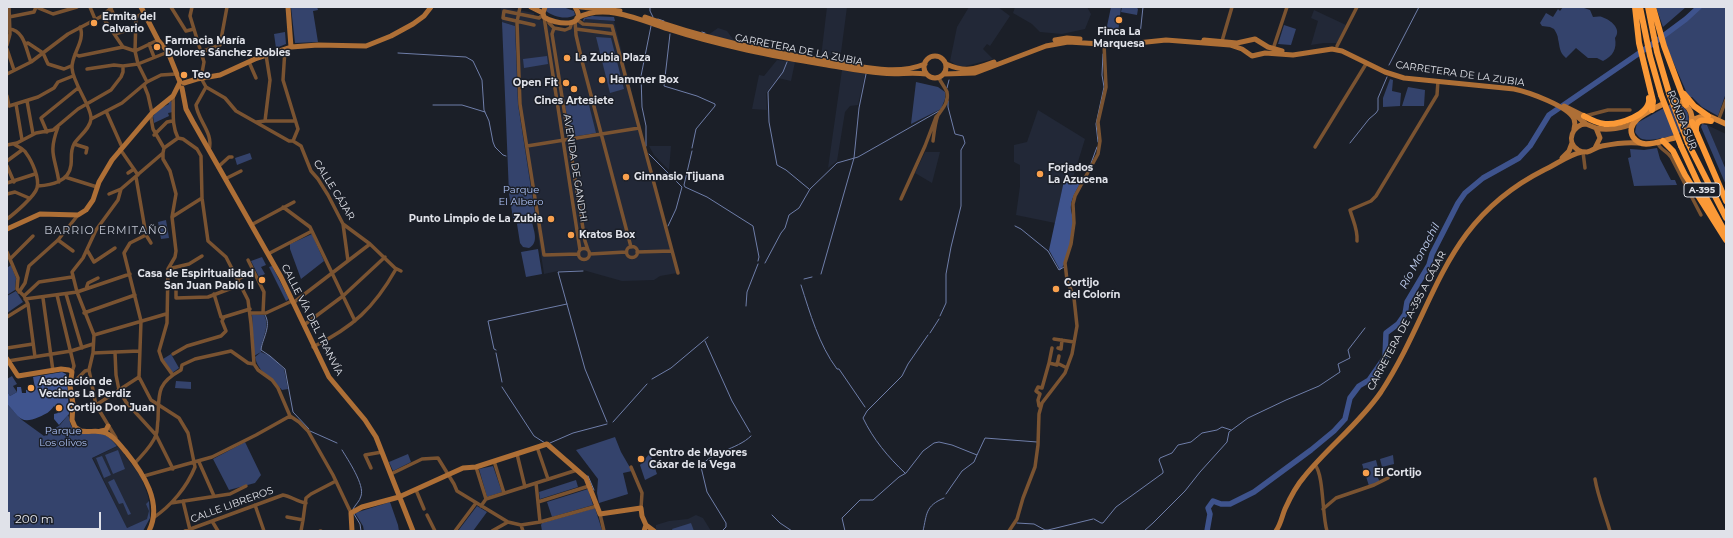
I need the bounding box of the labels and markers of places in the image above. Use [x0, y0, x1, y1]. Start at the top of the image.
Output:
place label: Ermita del Calvario [102, 11, 156, 34]
marker: Finca La Marquesa [1114, 15, 1124, 25]
marker: Ermita del Calvario [89, 18, 99, 28]
place label: Finca La Marquesa [1093, 26, 1145, 50]
place label: Farmacia María Dolores Sánchez Robles [165, 35, 290, 58]
marker: Farmacia María Dolores Sánchez Robles [152, 42, 162, 52]
place label: La Zubia Plaza [575, 52, 651, 64]
marker: La Zubia Plaza [562, 53, 572, 63]
place label: Teo [192, 69, 210, 81]
marker: Teo [179, 70, 189, 80]
place label: Hammer Box [610, 74, 679, 86]
marker: Hammer Box [597, 75, 607, 85]
place label: Open Fit [513, 77, 558, 89]
marker: Open Fit [561, 78, 571, 88]
marker: Cines Artesiete [569, 84, 579, 94]
place label: Cines Artesiete [534, 95, 614, 107]
place label: Forjados La Azucena [1048, 162, 1108, 186]
marker: Forjados La Azucena [1035, 169, 1045, 179]
place label: Gimnasio Tijuana [634, 171, 724, 183]
marker: Gimnasio Tijuana [621, 172, 631, 182]
place label: Punto Limpio de La Zubia [409, 213, 543, 225]
marker: Punto Limpio de La Zubia [546, 214, 556, 224]
place label: Kratos Box [579, 229, 635, 241]
marker: Kratos Box [566, 230, 576, 240]
place label: Casa de Espiritualidad San Juan Pablo II [138, 268, 254, 292]
marker: Casa de Espiritualidad San Juan Pablo II [257, 275, 267, 285]
place label: Cortijo del Colorín [1064, 277, 1120, 300]
marker: Cortijo del Colorín [1051, 284, 1061, 294]
place label: Asociación de Vecinos La Perdiz [39, 376, 131, 400]
marker: Asociación de Vecinos La Perdiz [26, 383, 36, 393]
place label: Cortijo Don Juan [67, 402, 155, 414]
marker: Cortijo Don Juan [54, 403, 64, 413]
place label: Centro de Mayores Cáxar de la Vega [649, 447, 747, 470]
marker: Centro de Mayores Cáxar de la Vega [636, 454, 646, 464]
place label: El Cortijo [1374, 467, 1422, 479]
marker: El Cortijo [1361, 468, 1371, 478]

